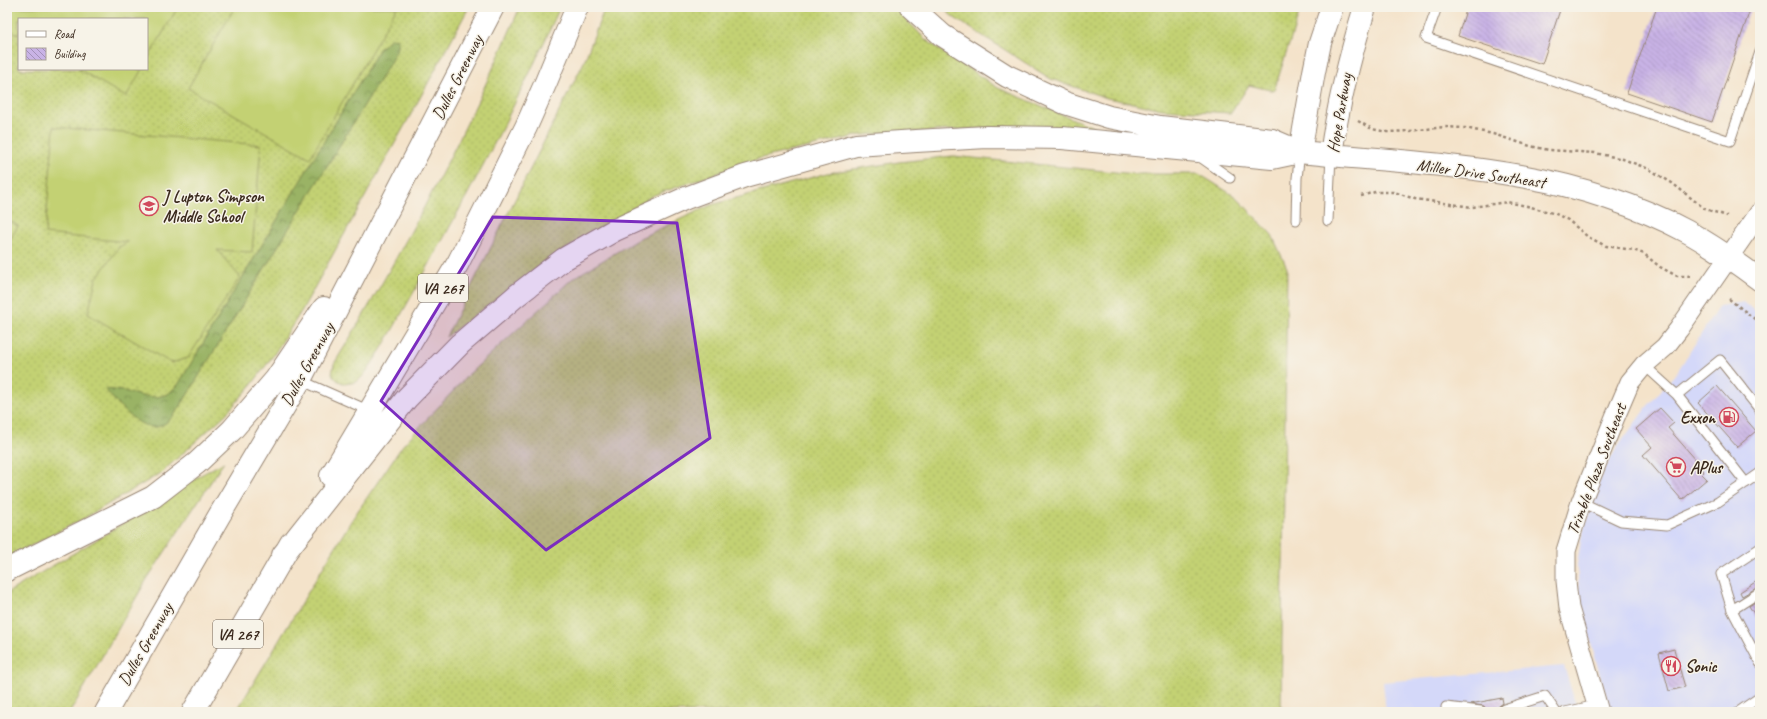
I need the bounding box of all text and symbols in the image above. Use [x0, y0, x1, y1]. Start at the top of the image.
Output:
legend [18, 18, 148, 70]
text: Road [54, 26, 76, 42]
street label: Dulles Greenway [427, 30, 488, 123]
text: Building [54, 46, 86, 62]
street label: Hope Parkway [1322, 71, 1357, 154]
street label: Miller Drive Southeast [1415, 154, 1549, 193]
place label: J Lupton Simpson Middle School [162, 186, 265, 227]
school or university icon: J Lupton Simpson Middle School [138, 195, 160, 217]
road number: VA 267 [418, 274, 468, 302]
street label: Dulles Greenway [276, 318, 339, 410]
street label: Trimble Plaza Southeast [1562, 399, 1632, 538]
fuel station icon: Exxon [1718, 406, 1740, 428]
place label: Exxon [1680, 407, 1716, 428]
supermarket icon: APlus [1665, 456, 1687, 478]
place label: APlus [1690, 457, 1724, 478]
street label: Dulles Greenway [113, 598, 178, 689]
road number: VA 267 [213, 620, 263, 648]
restaurant icon: Sonic [1660, 655, 1682, 677]
place label: Sonic [1685, 656, 1718, 677]

